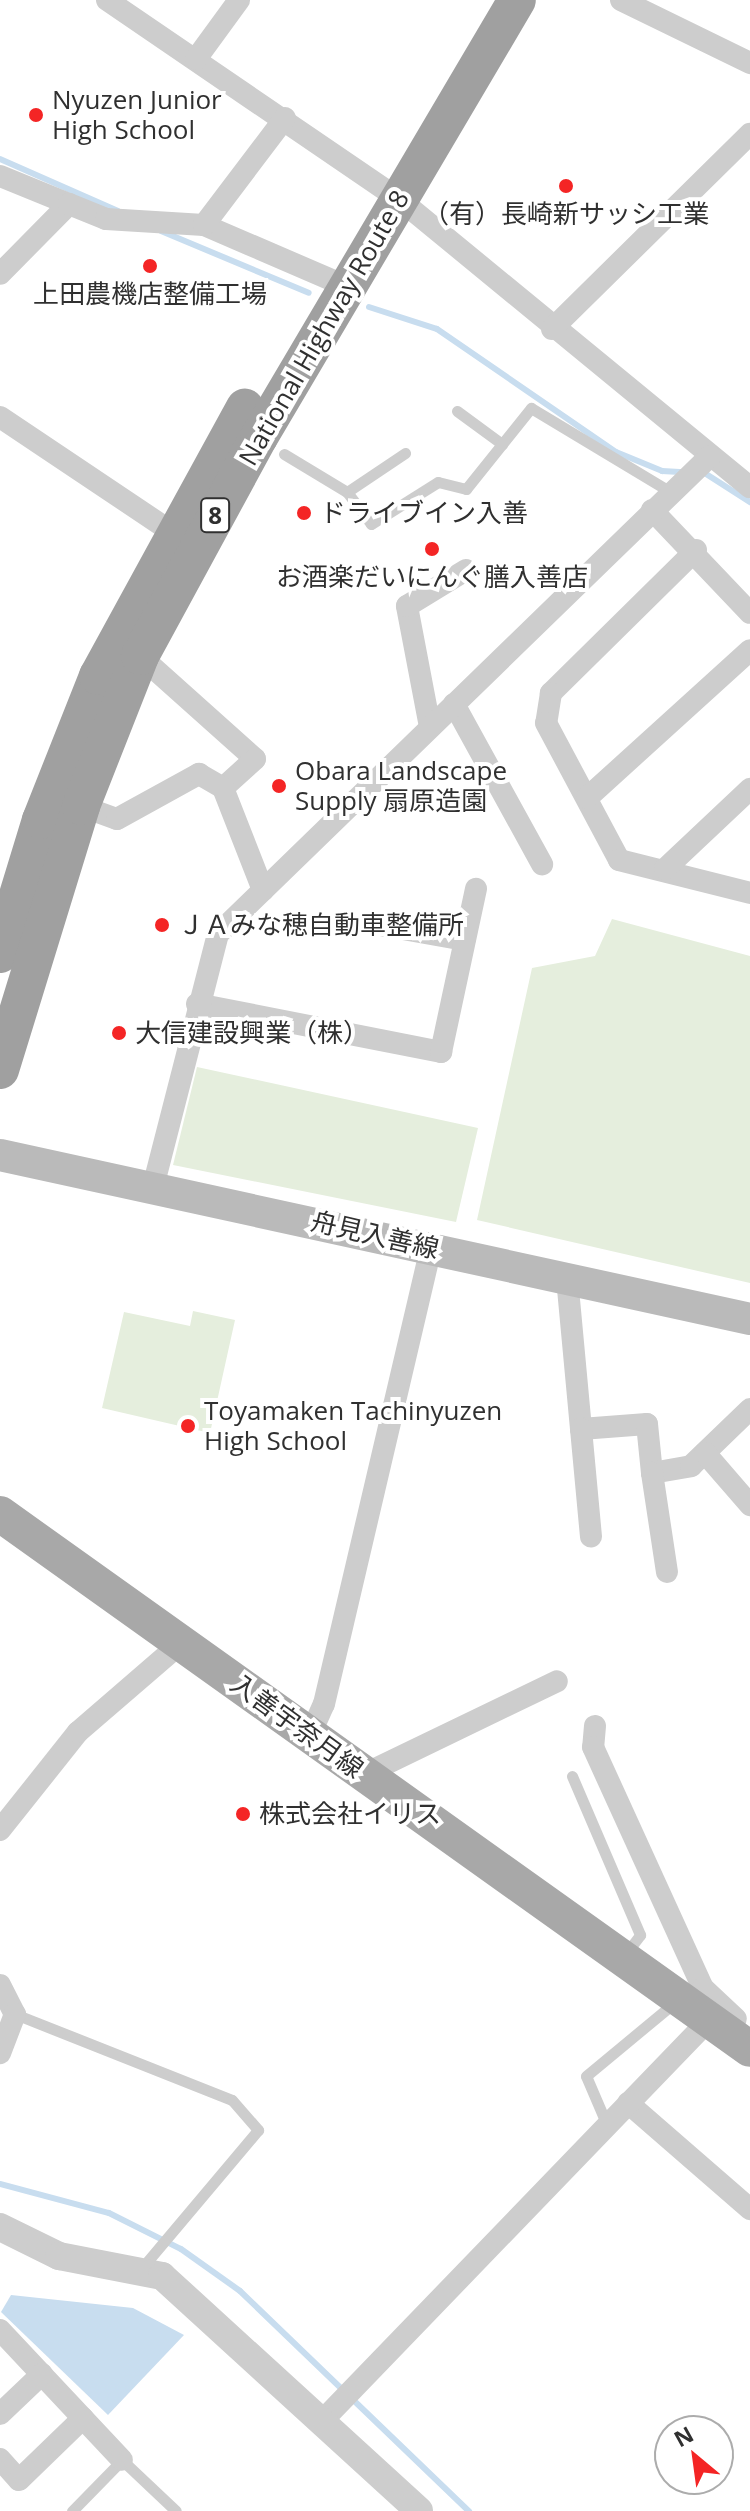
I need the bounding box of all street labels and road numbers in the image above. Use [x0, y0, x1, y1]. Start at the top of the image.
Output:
street label: National Highway Route 8 [232, 185, 416, 471]
road number: 8 [199, 495, 231, 535]
street label: 舟見入善線 [308, 1205, 442, 1265]
street label: 入善宇奈月線 [225, 1668, 369, 1784]

